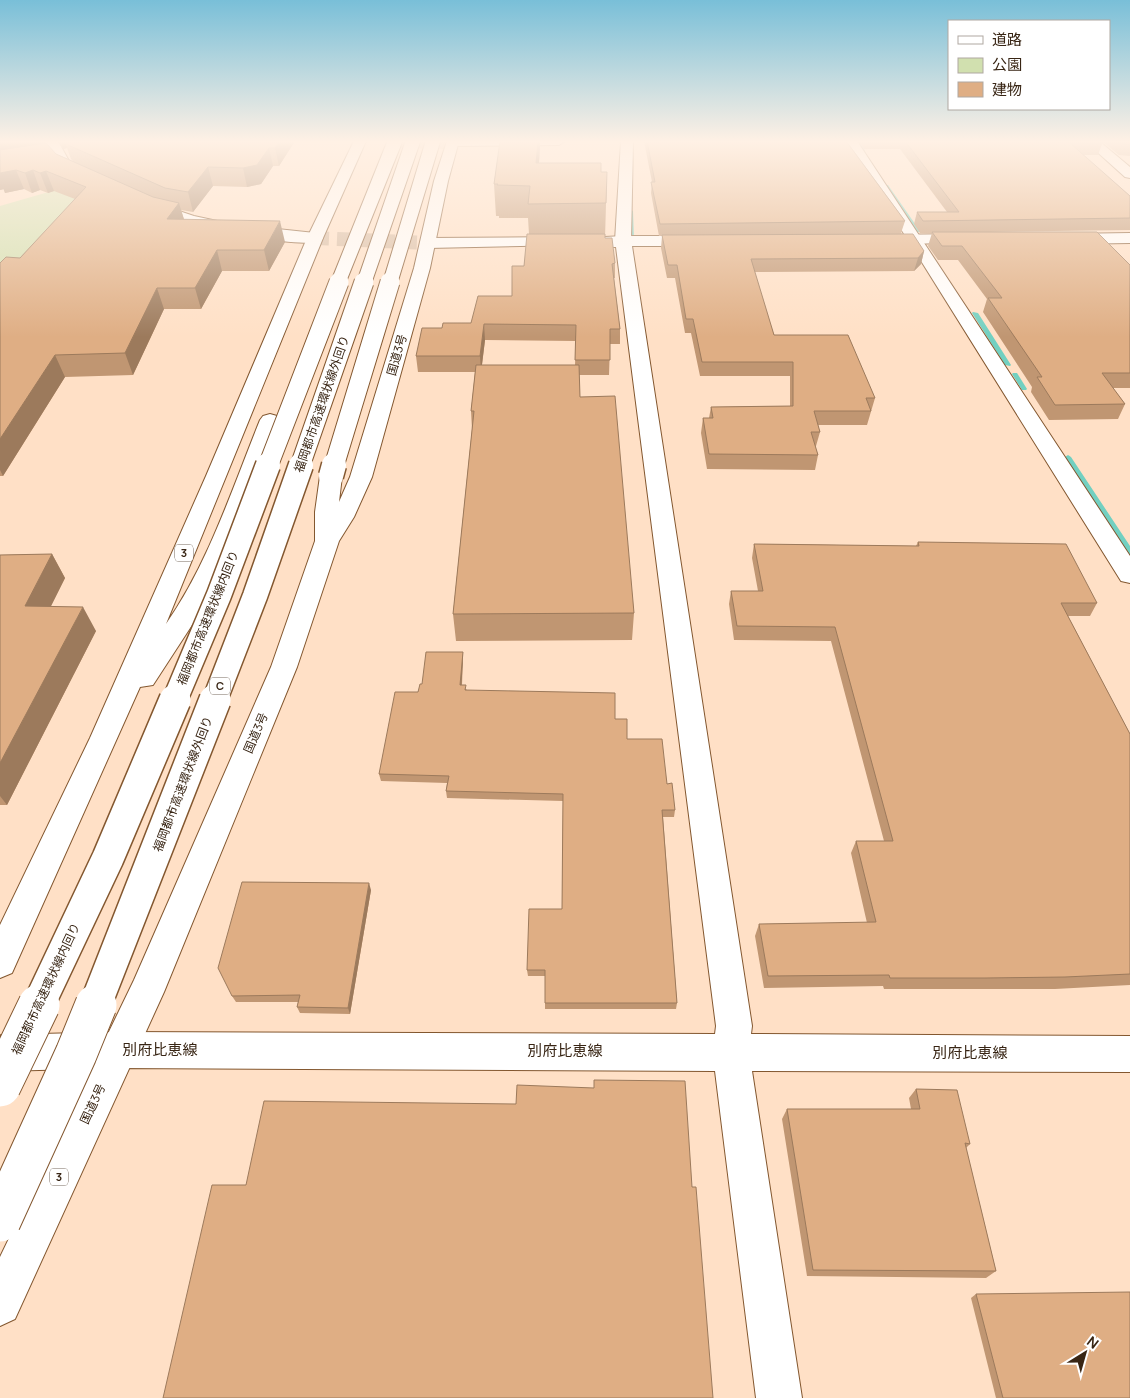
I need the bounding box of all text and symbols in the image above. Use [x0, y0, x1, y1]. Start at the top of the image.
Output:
legend [948, 20, 1110, 110]
text: 道路 [992, 29, 1022, 50]
text: 公園 [992, 54, 1022, 75]
text: 建物 [992, 79, 1022, 100]
street label: 国道3号 [382, 332, 411, 378]
street label: 福岡都市高速環状線外回り [290, 333, 353, 475]
road number: 3 [175, 544, 193, 562]
street label: 福岡都市高速環状線内回り [173, 548, 242, 688]
road number: C [210, 678, 230, 694]
street label: 国道3号 [239, 710, 272, 756]
street label: 福岡都市高速環状線外回り [149, 714, 216, 854]
street label: 福岡都市高速環状線内回り [7, 920, 84, 1058]
street label: 別府比恵線 [122, 1039, 198, 1060]
street label: 別府比恵線 [527, 1040, 603, 1061]
street label: 別府比恵線 [932, 1042, 1008, 1063]
street label: 国道3号 [76, 1081, 109, 1127]
road number: 3 [50, 1168, 68, 1186]
north arrow [1060, 1328, 1110, 1378]
text: N [1083, 1332, 1103, 1353]

